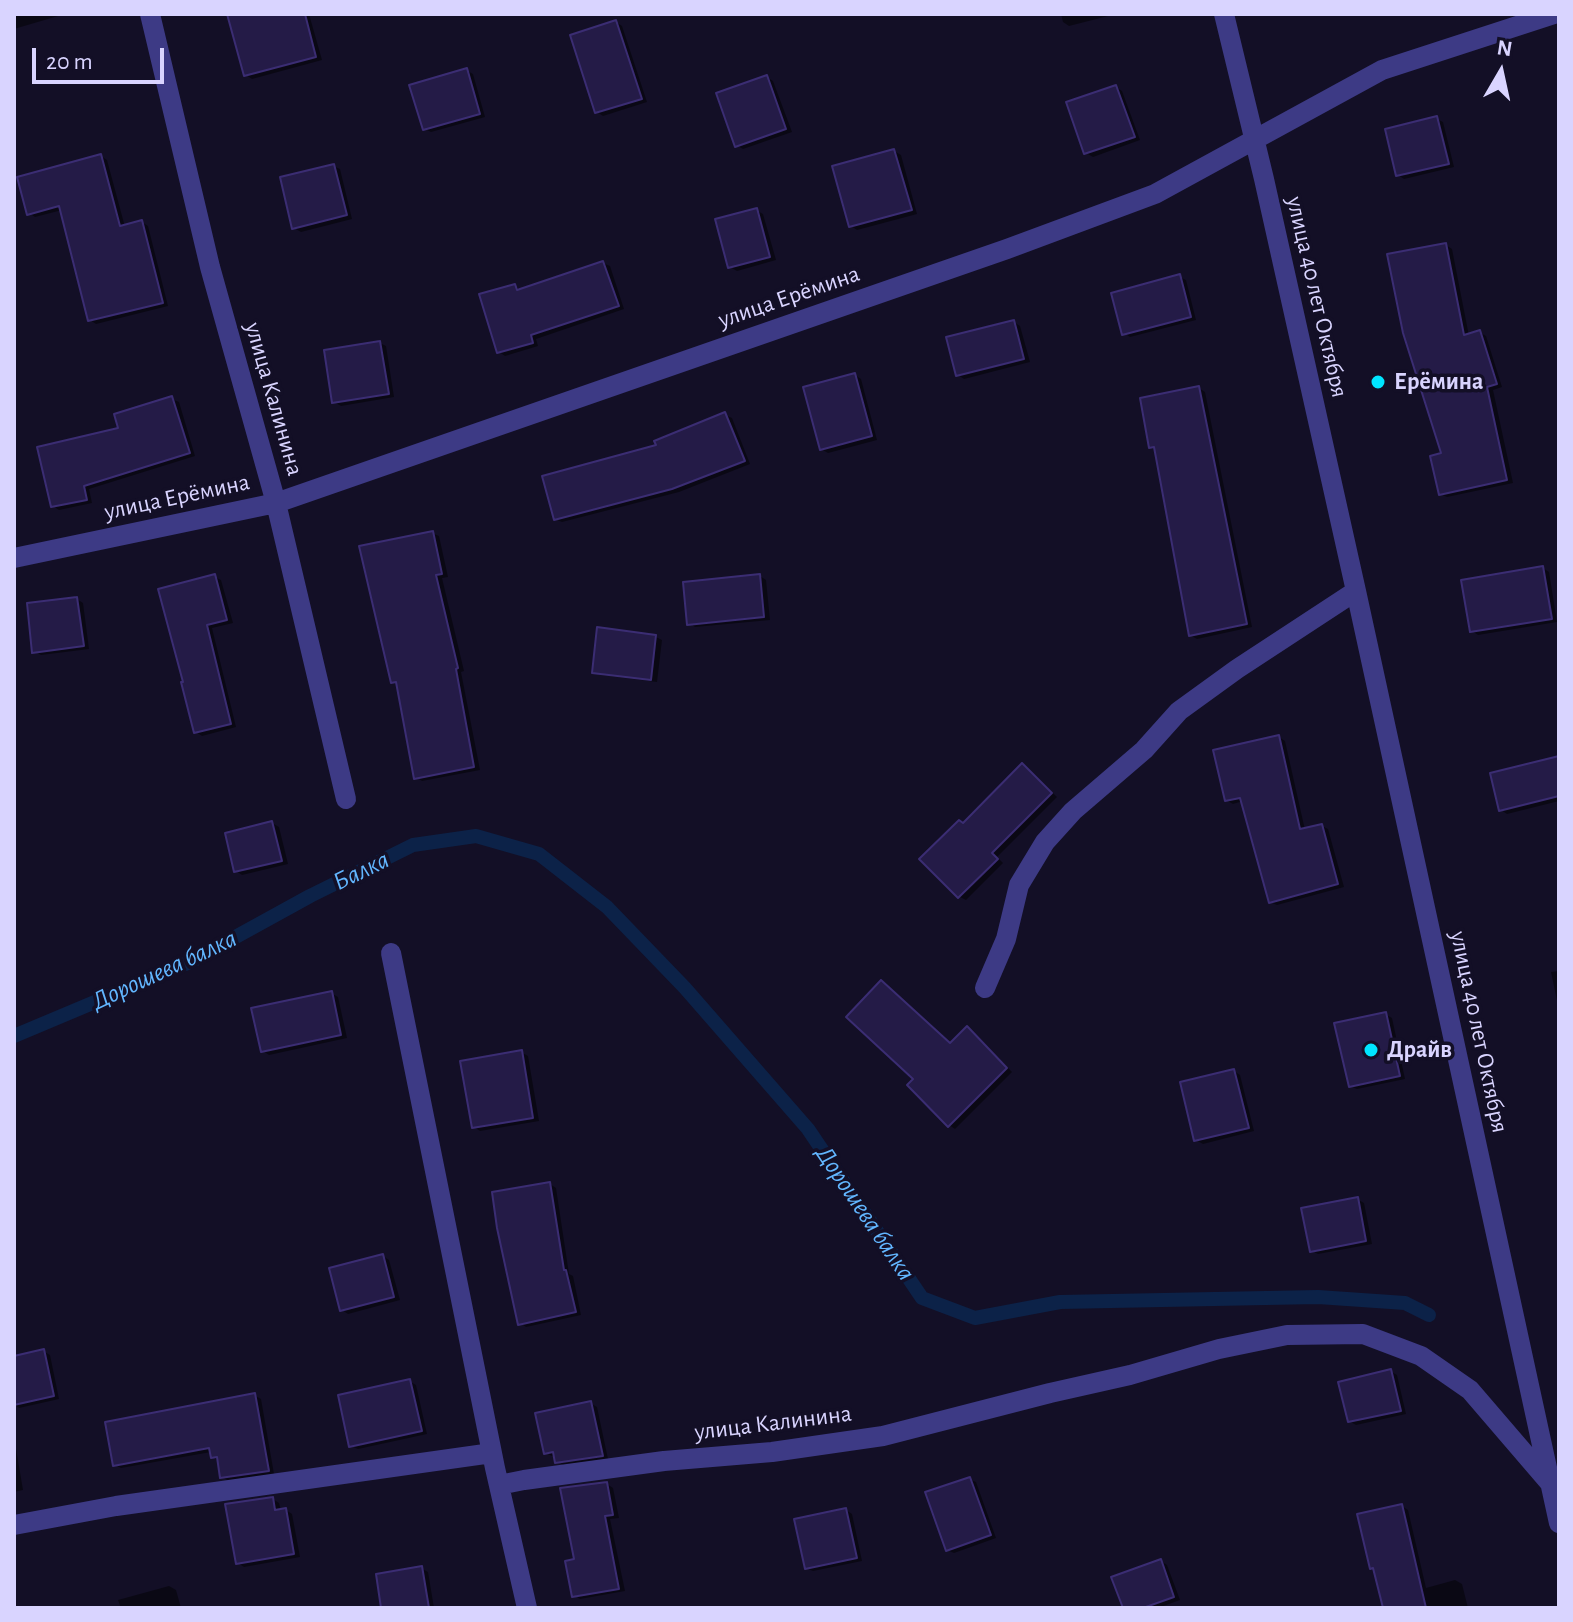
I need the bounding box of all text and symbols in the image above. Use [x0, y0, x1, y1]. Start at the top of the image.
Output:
scale bar [36, 32, 168, 82]
north arrow [1461, 32, 1541, 112]
text: N [1495, 36, 1514, 60]
text: 20 m [46, 50, 93, 74]
street label: улица 40 лет Октября [1280, 194, 1354, 400]
street label: улица Ерёмина [714, 259, 864, 335]
street label: улица Калинина [238, 319, 310, 479]
place label: Ерёмина [1394, 368, 1483, 396]
marker: Ерёмина [1369, 373, 1387, 391]
street label: улица Ерёмина [102, 468, 252, 526]
water label: Балка [328, 844, 394, 898]
water label: Дорошева балка [86, 923, 242, 1017]
street label: улица 40 лет Октября [1444, 929, 1514, 1135]
place label: Драйв [1387, 1036, 1452, 1064]
marker: Драйв [1362, 1041, 1380, 1059]
water label: Дорошева балка [808, 1139, 922, 1287]
street label: улица Калинина [693, 1399, 853, 1447]

